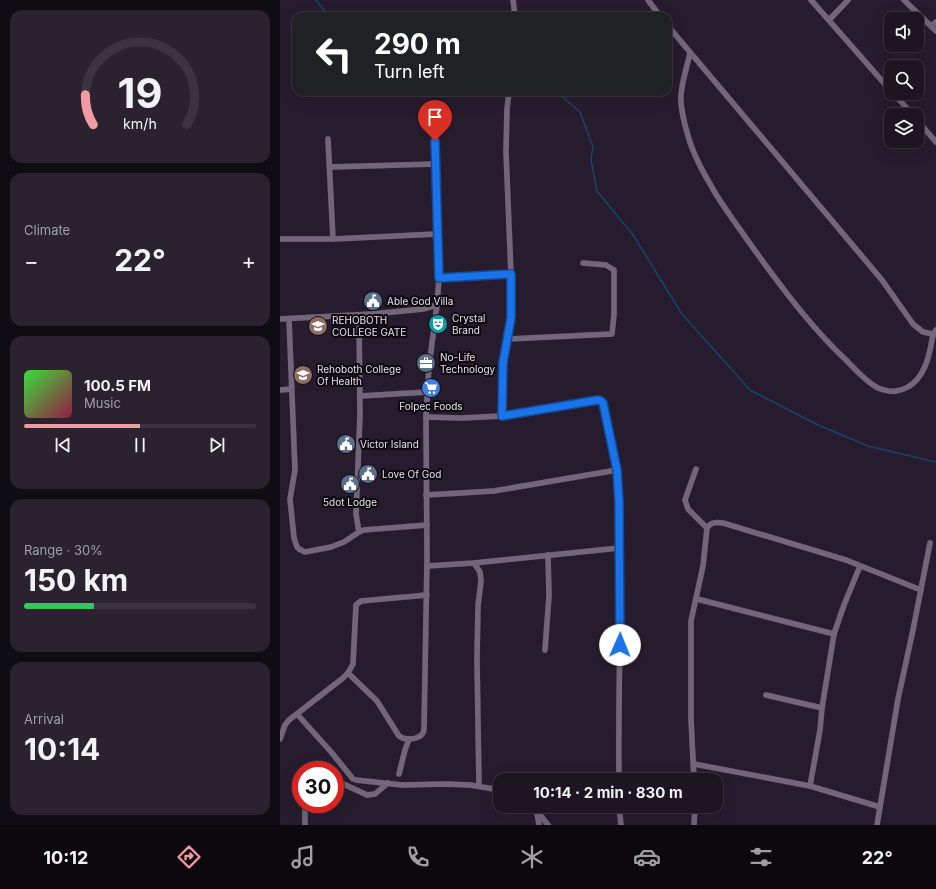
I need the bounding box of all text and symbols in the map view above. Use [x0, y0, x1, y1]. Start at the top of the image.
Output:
map controls [884, 12, 924, 148]
button: sound [884, 12, 924, 52]
text: 290 m [374, 27, 461, 61]
icon: left [308, 28, 360, 80]
button: search [884, 60, 924, 100]
text: Turn left [374, 61, 444, 82]
text: 19 [118, 67, 162, 117]
pin [418, 100, 452, 141]
icon: arrive [424, 106, 446, 128]
button: layers [884, 108, 924, 148]
text: km/h [123, 114, 157, 131]
text: Climate [24, 222, 70, 238]
text: 22° [114, 242, 166, 278]
text: − [24, 248, 39, 274]
text: + [241, 248, 256, 274]
public building icon: Able God Villa [362, 290, 384, 312]
place label: Able God Villa [387, 295, 453, 307]
place label: Crystal Brand [452, 312, 485, 336]
theatre icon: Crystal Brand [427, 313, 449, 335]
place label: REHOBOTH COLLEGE GATE [332, 314, 406, 338]
school or university icon: REHOBOTH COLLEGE GATE [307, 315, 329, 337]
place label: No-Life Technology [440, 351, 496, 375]
office icon: No-Life Technology [415, 352, 437, 374]
place label: Rehoboth College Of Health [317, 363, 401, 387]
school or university icon: Rehoboth College Of Health [292, 364, 314, 386]
text: 100.5 FM [84, 376, 151, 395]
supermarket icon: Folpec Foods [420, 377, 442, 399]
text: Music [84, 395, 121, 411]
place label: Folpec Foods [399, 400, 463, 412]
public building icon: Victor Island [335, 433, 357, 455]
icon: previous [52, 434, 74, 456]
icon: pause [129, 434, 151, 456]
icon: next [206, 434, 228, 456]
place label: Victor Island [360, 438, 419, 450]
public building icon: Love Of God [357, 463, 379, 485]
place label: Love Of God [382, 468, 441, 480]
public building icon: 5dot Lodge [339, 473, 361, 495]
place label: 5dot Lodge [323, 496, 377, 508]
text: Range · 30% [24, 542, 103, 558]
text: 150 km [24, 562, 128, 598]
position arrow [599, 624, 641, 666]
text: Arrival [24, 711, 64, 727]
text: 10:14 [24, 731, 100, 767]
speed limit sign: 30 [292, 761, 344, 813]
text: 10:14 · 2 min · 830 m [533, 783, 683, 802]
icon: directions [175, 843, 203, 871]
icon: music [289, 843, 317, 871]
icon: phone [404, 843, 432, 871]
icon: climate [518, 843, 546, 871]
icon: car [633, 843, 661, 871]
icon: filters [747, 843, 775, 871]
text: 10:12 [43, 847, 88, 868]
text: 22° [862, 847, 893, 868]

